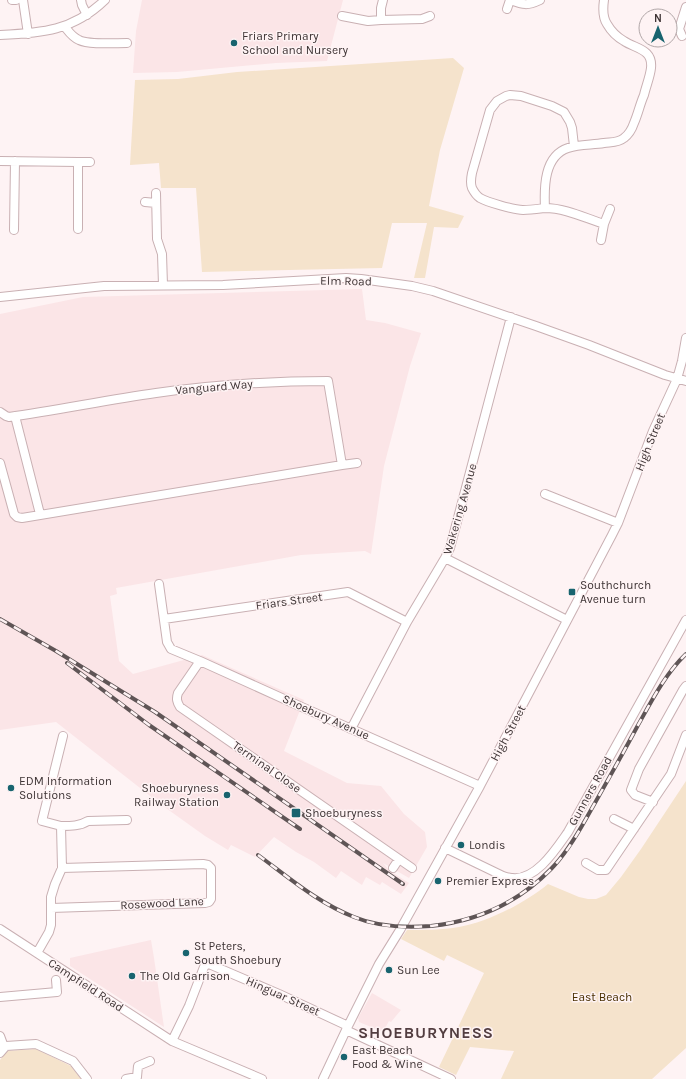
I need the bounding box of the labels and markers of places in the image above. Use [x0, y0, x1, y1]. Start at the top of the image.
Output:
place label: Friars Primary School and Nursery [242, 29, 348, 57]
marker: Friars Primary School and Nursery [229, 38, 239, 48]
place label: Southchurch Avenue turn [580, 578, 651, 606]
marker: Southchurch Avenue turn [567, 587, 577, 597]
place label: EDM Information Solutions [19, 774, 112, 802]
place label: Shoeburyness Railway Station [134, 781, 219, 809]
marker: EDM Information Solutions [6, 783, 16, 793]
marker: Shoeburyness Railway Station [222, 790, 232, 800]
place label: Shoeburyness [305, 806, 383, 820]
marker: Shoeburyness [290, 807, 302, 819]
place label: Londis [469, 838, 505, 852]
marker: Londis [456, 840, 466, 850]
place label: Premier Express [446, 874, 534, 888]
marker: Premier Express [433, 876, 443, 886]
place label: St Peters, South Shoebury [194, 939, 282, 967]
marker: St Peters, South Shoebury [181, 948, 191, 958]
place label: Sun Lee [397, 963, 440, 977]
marker: Sun Lee [384, 965, 394, 975]
place label: The Old Garrison [140, 969, 230, 983]
marker: The Old Garrison [127, 971, 137, 981]
place label: East Beach Food & Wine [352, 1043, 423, 1071]
marker: East Beach Food & Wine [339, 1052, 349, 1062]

